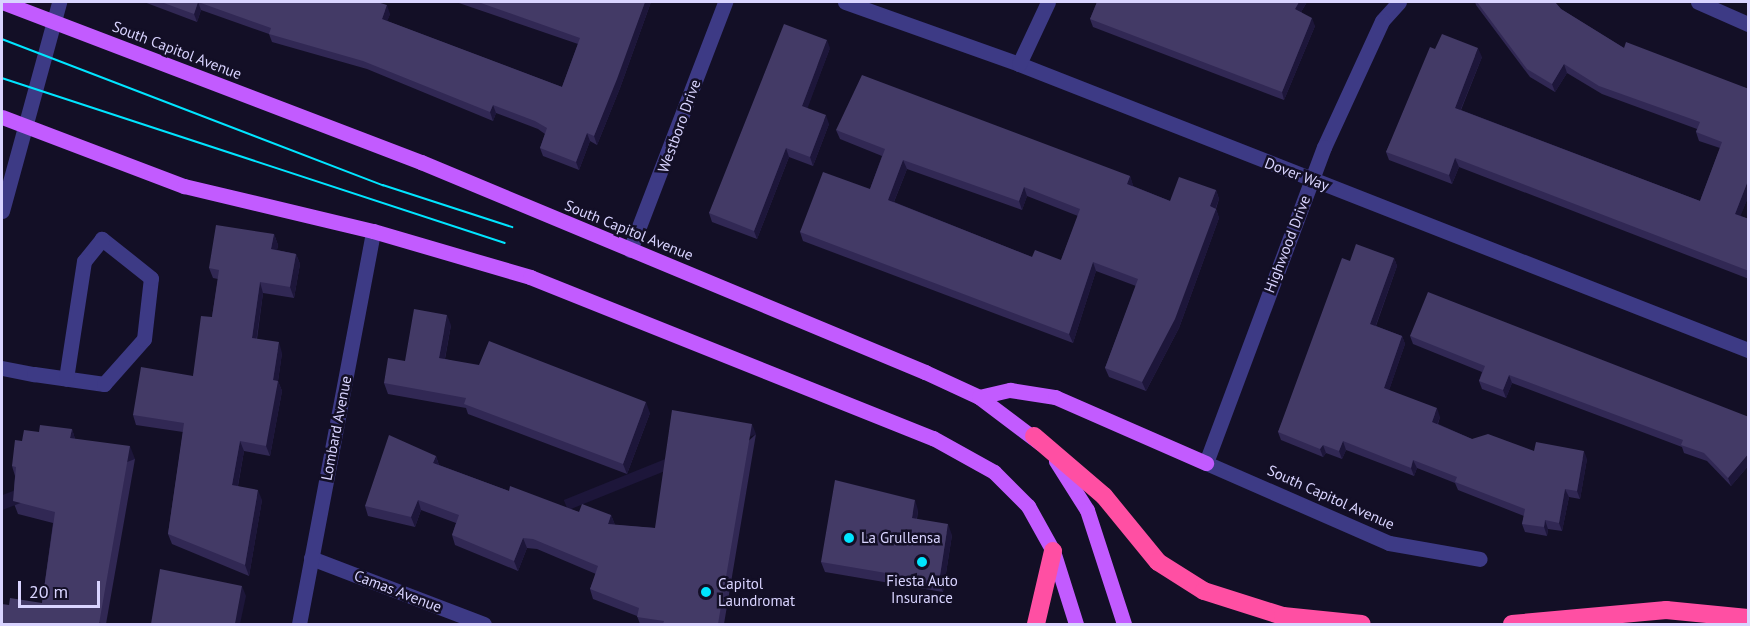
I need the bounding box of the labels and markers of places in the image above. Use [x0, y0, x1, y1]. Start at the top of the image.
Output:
place label: La Grullensa [861, 529, 941, 547]
marker: La Grullensa [842, 531, 856, 545]
marker: Fiesta Auto Insurance [915, 555, 929, 569]
place label: Fiesta Auto Insurance [886, 571, 958, 606]
place label: Capitol Laundromat [718, 574, 795, 609]
marker: Capitol Laundromat [699, 585, 713, 599]

